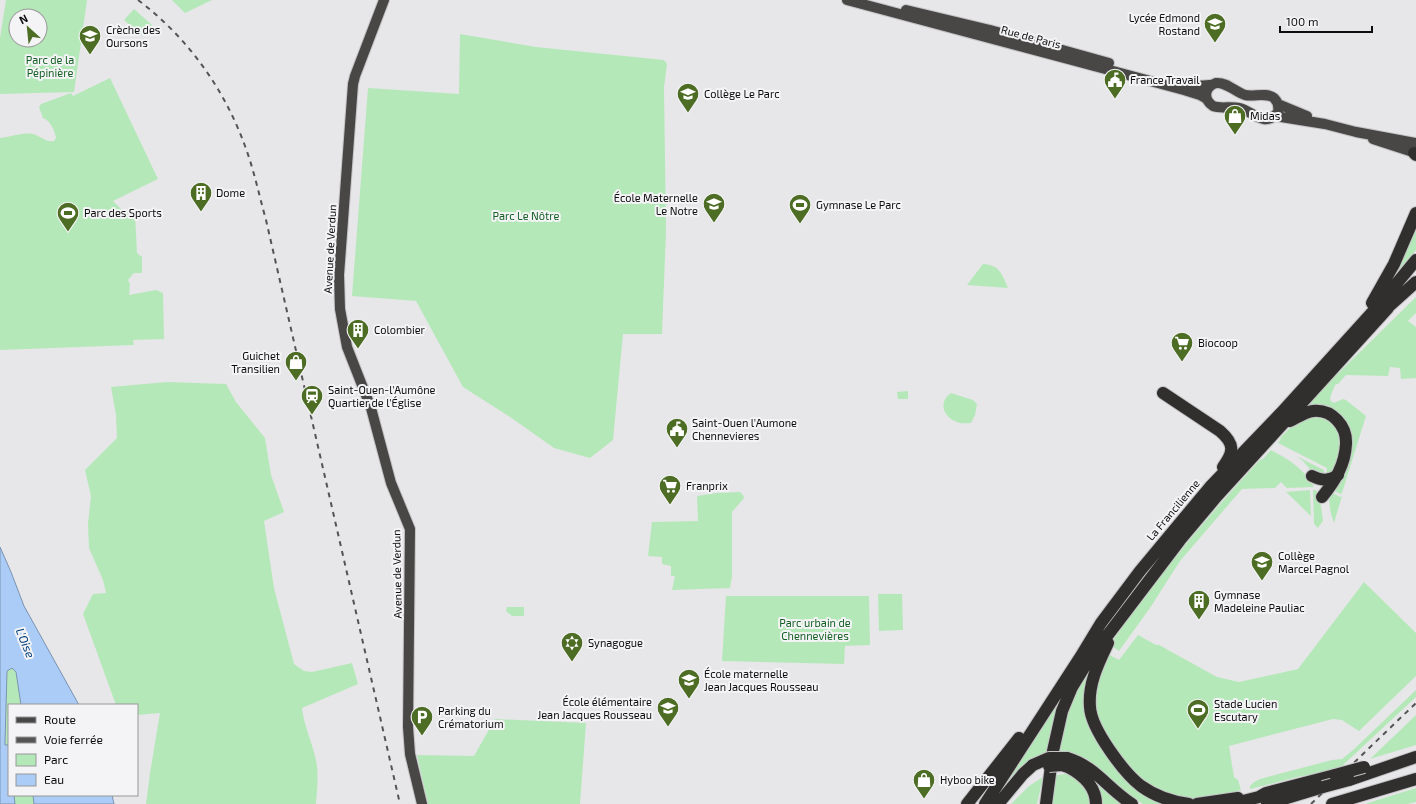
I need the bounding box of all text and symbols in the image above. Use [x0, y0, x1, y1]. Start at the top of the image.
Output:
north arrow [8, 8, 48, 48]
scale bar [1280, 8, 1372, 34]
text: N [17, 11, 30, 26]
place label: Lycée Edmond Rostand [1129, 11, 1200, 37]
school or university icon: Lycée Edmond Rostand [1202, 11, 1228, 44]
text: 100 m [1286, 14, 1318, 28]
street label: Rue de Paris [1000, 22, 1063, 51]
school or university icon: Crèche des Oursons [77, 23, 103, 56]
place label: Crèche des Oursons [106, 23, 161, 49]
park label: Parc de la Pépinière [26, 53, 74, 79]
public building icon: France Travail [1102, 67, 1128, 100]
place label: France Travail [1130, 73, 1200, 86]
school or university icon: Collège Le Parc [675, 81, 701, 114]
place label: Collège Le Parc [704, 87, 780, 100]
shop icon: Midas [1222, 103, 1248, 136]
place label: Midas [1250, 109, 1281, 122]
building icon: Dome [188, 180, 214, 213]
place label: Dome [216, 186, 245, 199]
place label: École Maternelle Le Notre [614, 191, 698, 217]
school or university icon: École Maternelle Le Notre [701, 191, 727, 224]
sports icon: Gymnase Le Parc [787, 192, 813, 225]
place label: Gymnase Le Parc [816, 198, 901, 211]
sports icon: Parc des Sports [55, 200, 81, 233]
street label: Avenue de Verdun [321, 204, 338, 294]
place label: Parc des Sports [84, 206, 162, 219]
park label: Parc Le Nôtre [493, 209, 560, 222]
building icon: Colombier [345, 317, 371, 350]
place label: Colombier [374, 323, 426, 336]
supermarket icon: Biocoop [1169, 330, 1195, 363]
place label: Biocoop [1198, 336, 1238, 349]
place label: Guichet Transilien [231, 349, 280, 375]
shop icon: Guichet Transilien [283, 349, 309, 382]
station icon: Saint-Ouen-l'Aumône Quartier de l'Église [299, 383, 325, 416]
place label: Saint-Ouen-l'Aumône Quartier de l'Église [328, 383, 436, 410]
public building icon: Saint-Ouen l'Aumone Chennevieres [664, 416, 690, 449]
place label: Saint-Ouen l'Aumone Chennevieres [692, 416, 797, 442]
supermarket icon: Franprix [657, 473, 683, 506]
street label: La Francilienne [1143, 477, 1202, 543]
place label: Franprix [686, 479, 728, 492]
street label: Avenue de Verdun [389, 529, 404, 619]
school or university icon: Collège Marcel Pagnol [1249, 549, 1275, 582]
place label: Collège Marcel Pagnol [1278, 549, 1350, 575]
building icon: Gymnase Madeleine Pauliac [1186, 588, 1212, 621]
place label: Gymnase Madeleine Pauliac [1214, 588, 1305, 614]
park label: Parc urbain de Chennevières [779, 616, 851, 642]
water label: L'Oise [14, 626, 38, 660]
synagogue icon: Synagogue [559, 630, 585, 663]
place label: Synagogue [588, 636, 643, 649]
school or university icon: École maternelle Jean Jacques Rousseau [676, 667, 702, 700]
place label: École maternelle Jean Jacques Rousseau [704, 667, 819, 693]
place label: École élémentaire Jean Jacques Rousseau [537, 695, 652, 721]
school or university icon: École élémentaire Jean Jacques Rousseau [655, 695, 681, 728]
sports icon: Stade Lucien Escutary [1185, 697, 1211, 730]
place label: Stade Lucien Escutary [1214, 697, 1277, 723]
legend [8, 704, 138, 796]
parking icon: Parking du Crématorium [409, 704, 435, 737]
place label: Parking du Crématorium [438, 704, 504, 730]
text: Route [44, 712, 76, 726]
text: Voie ferrée [44, 732, 103, 746]
text: Parc [44, 752, 68, 766]
shop icon: Hyboo bike [911, 767, 937, 800]
text: Eau [44, 772, 64, 786]
place label: Hyboo bike [940, 773, 995, 786]

